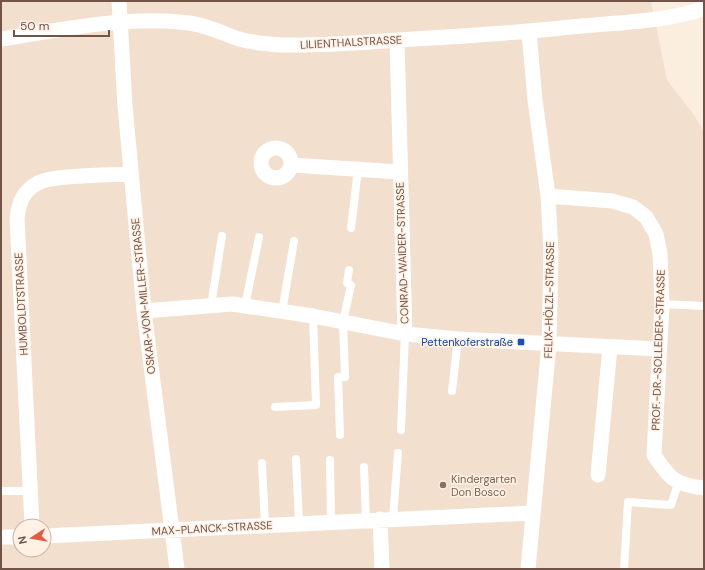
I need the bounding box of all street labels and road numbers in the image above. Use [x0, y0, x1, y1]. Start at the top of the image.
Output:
street label: LILIENTHALSTRASSE [300, 32, 402, 52]
street label: CONRAD-WAIDER-STRASSE [393, 182, 411, 324]
street label: OSKAR-VON-MILLER-STRASSE [128, 217, 158, 375]
street label: FELIX-HÖLZL-STRASSE [541, 241, 557, 359]
street label: HUMBOLDTSTRASSE [11, 252, 31, 356]
street label: PROF.-DR.-SOLLEDER-STRASSE [648, 269, 668, 431]
street label: MAX-PLANCK-STRASSE [151, 518, 273, 538]

